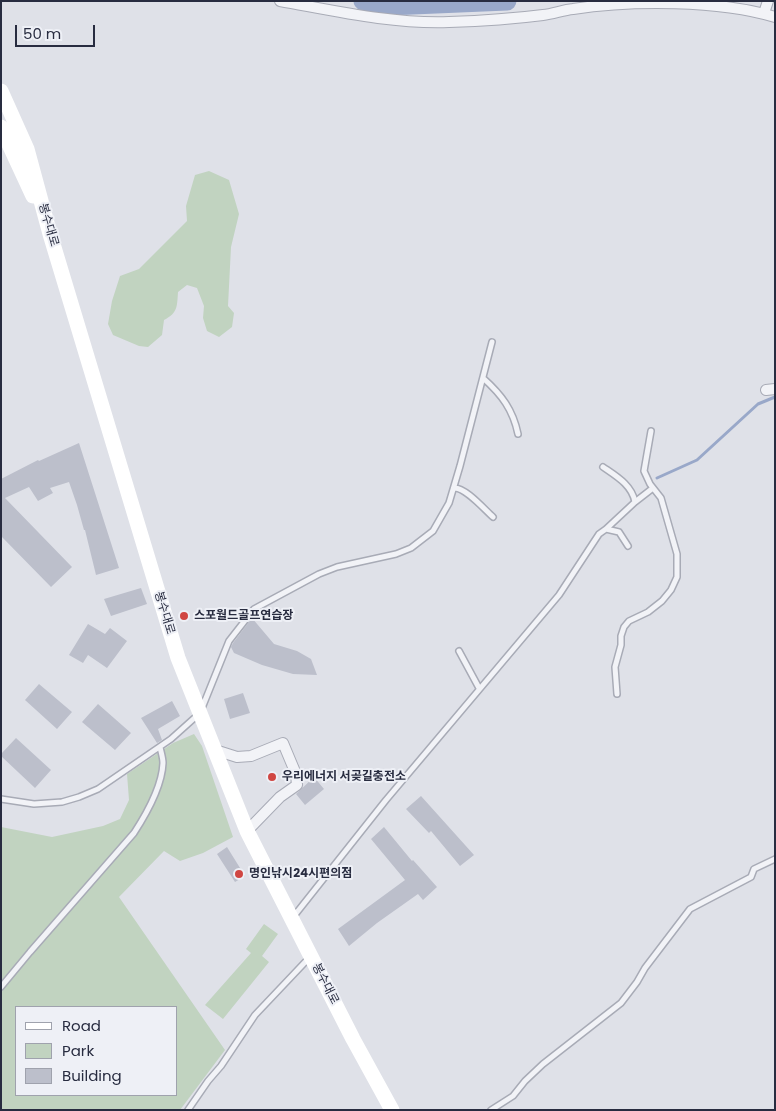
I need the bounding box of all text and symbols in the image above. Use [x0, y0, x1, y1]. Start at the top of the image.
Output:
scale bar [18, 15, 98, 47]
text: 50 m [23, 23, 61, 44]
street label: 봉수대로 [35, 202, 61, 248]
street label: 봉수대로 [151, 590, 177, 636]
place label: 스포월드골프연습장 [194, 609, 293, 623]
marker: 스포월드골프연습장 [178, 610, 190, 622]
place label: 우리에너지 서곶길충전소 [282, 770, 406, 784]
marker: 우리에너지 서곶길충전소 [266, 771, 278, 783]
place label: 명인낚시24시편의점 [249, 867, 352, 881]
marker: 명인낚시24시편의점 [233, 868, 245, 880]
street label: 봉수대로 [309, 961, 341, 1007]
legend [15, 1006, 178, 1096]
text: Road [62, 1015, 101, 1036]
text: Park [62, 1040, 94, 1061]
text: Building [62, 1065, 122, 1086]

